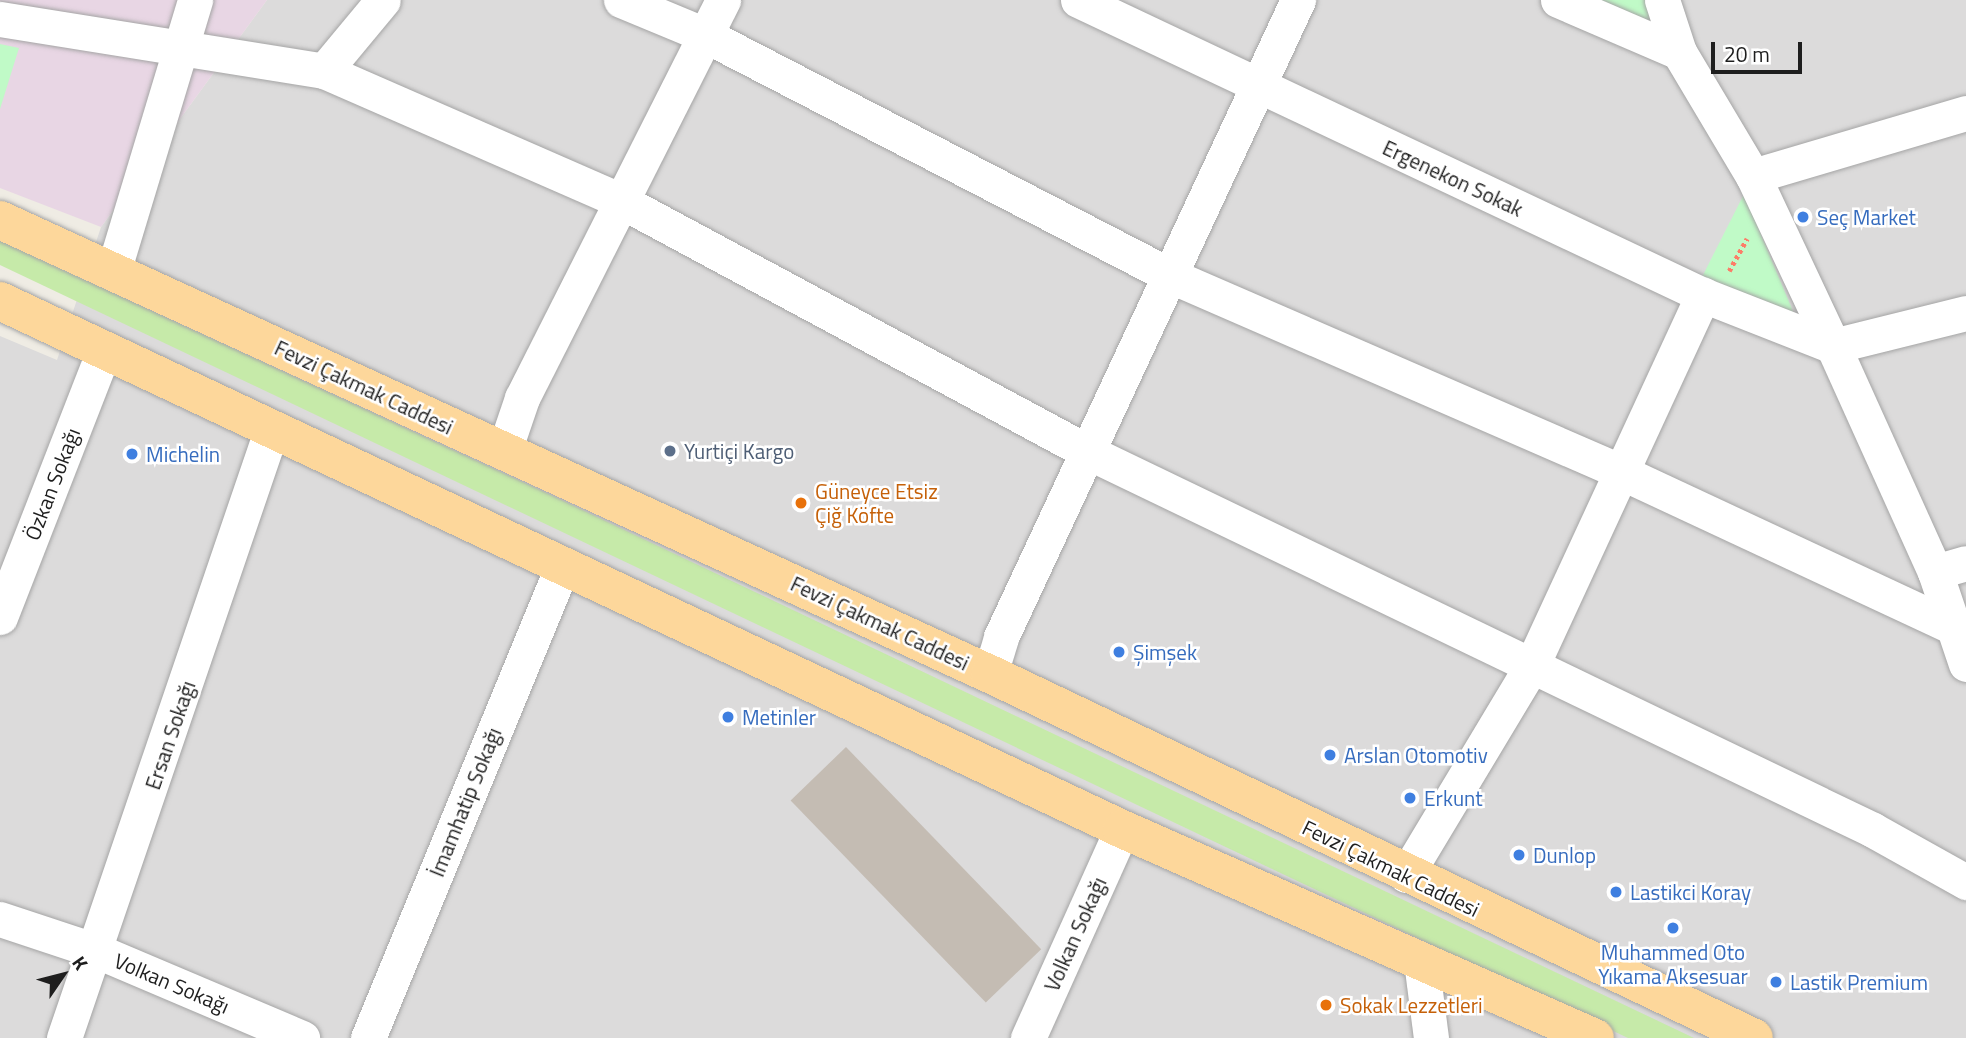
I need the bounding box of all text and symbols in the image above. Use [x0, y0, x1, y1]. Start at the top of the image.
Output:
scale bar [1714, 28, 1805, 72]
text: 20 m [1724, 38, 1770, 70]
street label: Ergenekon Sokak [1379, 134, 1527, 222]
place label: Seç Market [1817, 204, 1916, 230]
marker: Seç Market [1795, 209, 1811, 225]
street label: Fevzi Çakmak Caddesi [271, 335, 457, 439]
street label: Özkan Sokağı [19, 424, 85, 544]
place label: Yurtiçi Kargo [684, 438, 794, 464]
place label: Michelin [146, 441, 220, 467]
marker: Yurtiçi Kargo [662, 443, 678, 459]
marker: Michelin [124, 446, 140, 462]
place label: Güneyce Etsiz Çiğ Köfte [815, 478, 938, 528]
marker: Güneyce Etsiz Çiğ Köfte [793, 495, 809, 511]
street label: Fevzi Çakmak Caddesi [787, 571, 973, 675]
place label: Şimşek [1133, 639, 1197, 665]
marker: Şimşek [1111, 644, 1127, 660]
street label: Ersan Sokağı [140, 677, 200, 793]
place label: Metinler [742, 704, 816, 730]
marker: Metinler [720, 709, 736, 725]
street label: İmamhatip Sokağı [424, 724, 506, 880]
place label: Arslan Otomotiv [1344, 742, 1488, 768]
marker: Arslan Otomotiv [1322, 747, 1338, 763]
place label: Erkunt [1424, 785, 1483, 811]
marker: Erkunt [1402, 790, 1418, 806]
street label: Fevzi Çakmak Caddesi [1298, 814, 1484, 922]
place label: Dunlop [1533, 842, 1596, 868]
marker: Dunlop [1511, 847, 1527, 863]
street label: Volkan Sokağı [1039, 873, 1111, 995]
place label: Lastikci Koray [1630, 879, 1751, 905]
marker: Lastikci Koray [1608, 884, 1624, 900]
marker: Muhammed Oto Yıkama Aksesuar [1665, 920, 1681, 936]
place label: Muhammed Oto Yıkama Aksesuar [1598, 939, 1748, 989]
north arrow [28, 940, 98, 1010]
street label: Volkan Sokağı [111, 948, 233, 1018]
text: K [65, 950, 96, 976]
place label: Lastik Premium [1790, 969, 1928, 995]
marker: Lastik Premium [1768, 974, 1784, 990]
place label: Sokak Lezzetleri [1340, 992, 1483, 1018]
marker: Sokak Lezzetleri [1318, 997, 1334, 1013]

